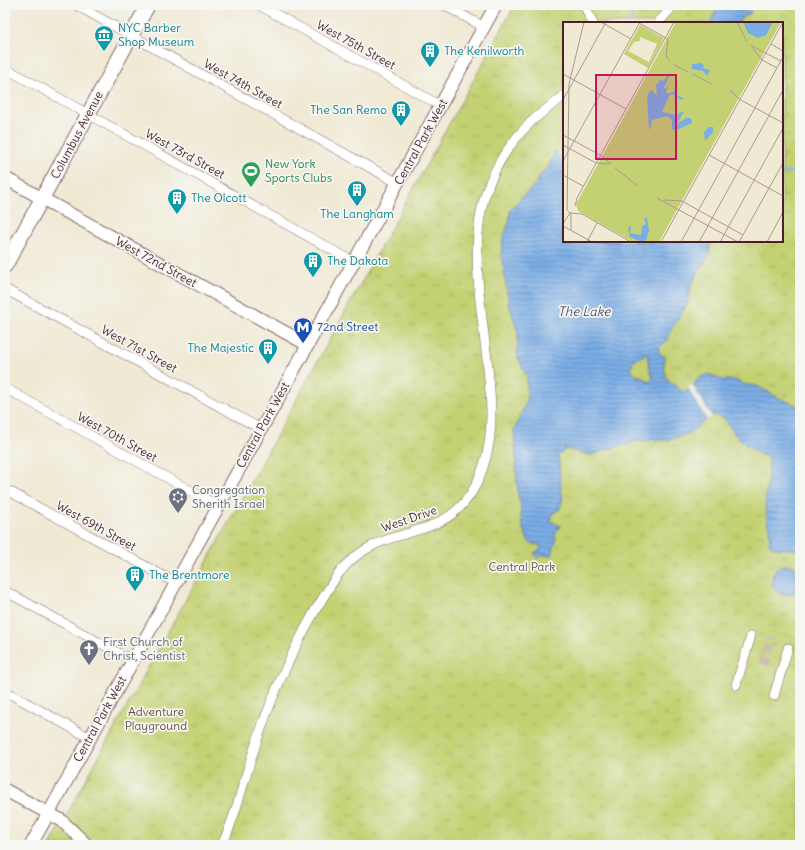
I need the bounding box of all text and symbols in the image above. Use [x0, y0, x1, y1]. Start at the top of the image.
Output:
street label: West 75th Street [314, 17, 398, 72]
place label: NYC Barber Shop Museum [118, 20, 195, 49]
inset map [563, 22, 783, 242]
museum icon: NYC Barber Shop Museum [93, 24, 115, 52]
building icon: The Kenilworth [419, 40, 441, 68]
place label: The Kenilworth [444, 43, 525, 58]
street label: West 74th Street [201, 56, 285, 111]
street label: Columbus Avenue [47, 88, 106, 181]
street label: Central Park West [391, 96, 450, 187]
building icon: The San Remo [390, 99, 412, 127]
place label: The San Remo [310, 102, 387, 117]
street label: West 73rd Street [143, 126, 228, 182]
place label: New York Sports Clubs [265, 156, 332, 185]
sports icon: New York Sports Clubs [240, 160, 262, 188]
building icon: The Langham [346, 179, 368, 207]
building icon: The Olcott [166, 187, 188, 215]
place label: The Olcott [191, 190, 246, 205]
place label: The Langham [320, 206, 394, 221]
street label: West 72nd Street [113, 233, 200, 290]
building icon: The Dakota [302, 250, 324, 278]
place label: The Dakota [327, 253, 389, 268]
water label: The Lake [558, 303, 611, 320]
metro station icon: 72nd Street [292, 316, 314, 344]
place label: 72nd Street [317, 319, 378, 334]
street label: West 71st Street [99, 322, 180, 376]
building icon: The Majestic [257, 337, 279, 365]
place label: The Majestic [188, 340, 254, 355]
street label: Central Park West [233, 379, 292, 470]
street label: West 70th Street [75, 408, 160, 465]
place label: Congregation Sherith Israel [192, 482, 265, 511]
synagogue icon: Congregation Sherith Israel [167, 486, 189, 514]
street label: West 69th Street [54, 497, 139, 554]
street label: West Drive [379, 502, 439, 535]
park label: Central Park [489, 559, 555, 574]
building icon: The Brentmore [124, 564, 146, 592]
place label: The Brentmore [149, 567, 230, 582]
place label: First Church of Christ, Scientist [103, 634, 185, 663]
church icon: First Church of Christ, Scientist [78, 638, 100, 666]
street label: Central Park West [70, 673, 129, 764]
park label: Adventure Playground [125, 704, 187, 733]

